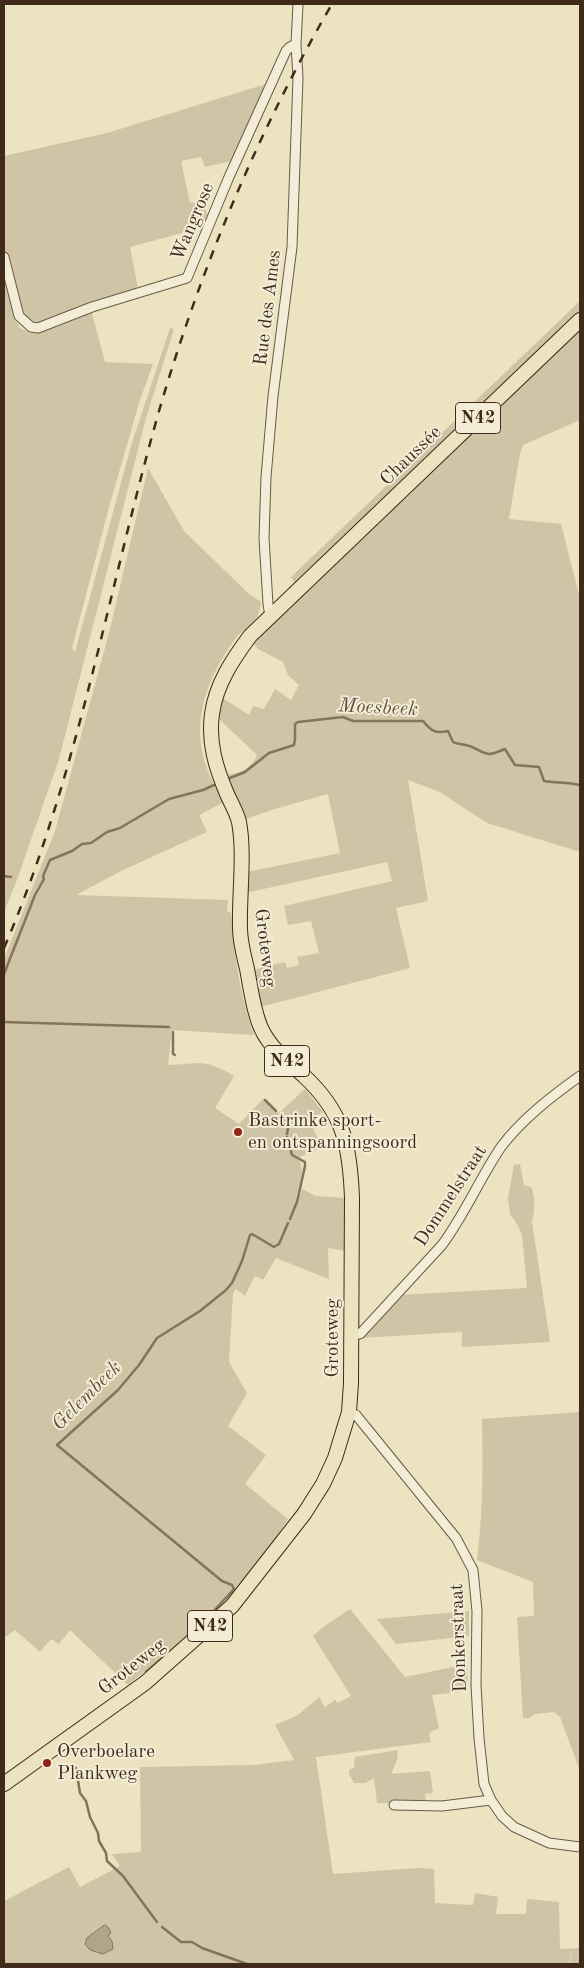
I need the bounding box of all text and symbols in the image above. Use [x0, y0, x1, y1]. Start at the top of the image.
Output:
street label: Wangrose [166, 179, 220, 265]
street label: Rue des Ames [250, 249, 286, 367]
road number: N42 [456, 402, 500, 433]
street label: Chaussée [376, 421, 446, 491]
water label: Moesbeek [338, 694, 418, 722]
street label: Groteweg [249, 907, 281, 989]
road number: N42 [264, 1046, 310, 1076]
place label: Bastrinke sport- en ontspanningsoord [248, 1110, 417, 1154]
marker: Bastrinke sport- en ontspanningsoord [232, 1126, 244, 1138]
street label: Dommelstraat [410, 1141, 492, 1251]
street label: Groteweg [322, 1298, 344, 1378]
water label: Gelembeek [47, 1356, 127, 1436]
street label: Donkerstraat [446, 1583, 472, 1693]
road number: N42 [188, 1610, 232, 1642]
street label: Groteweg [94, 1634, 170, 1700]
place label: Overboelare Plankweg [57, 1741, 155, 1785]
marker: Overboelare Plankweg [41, 1757, 53, 1769]

